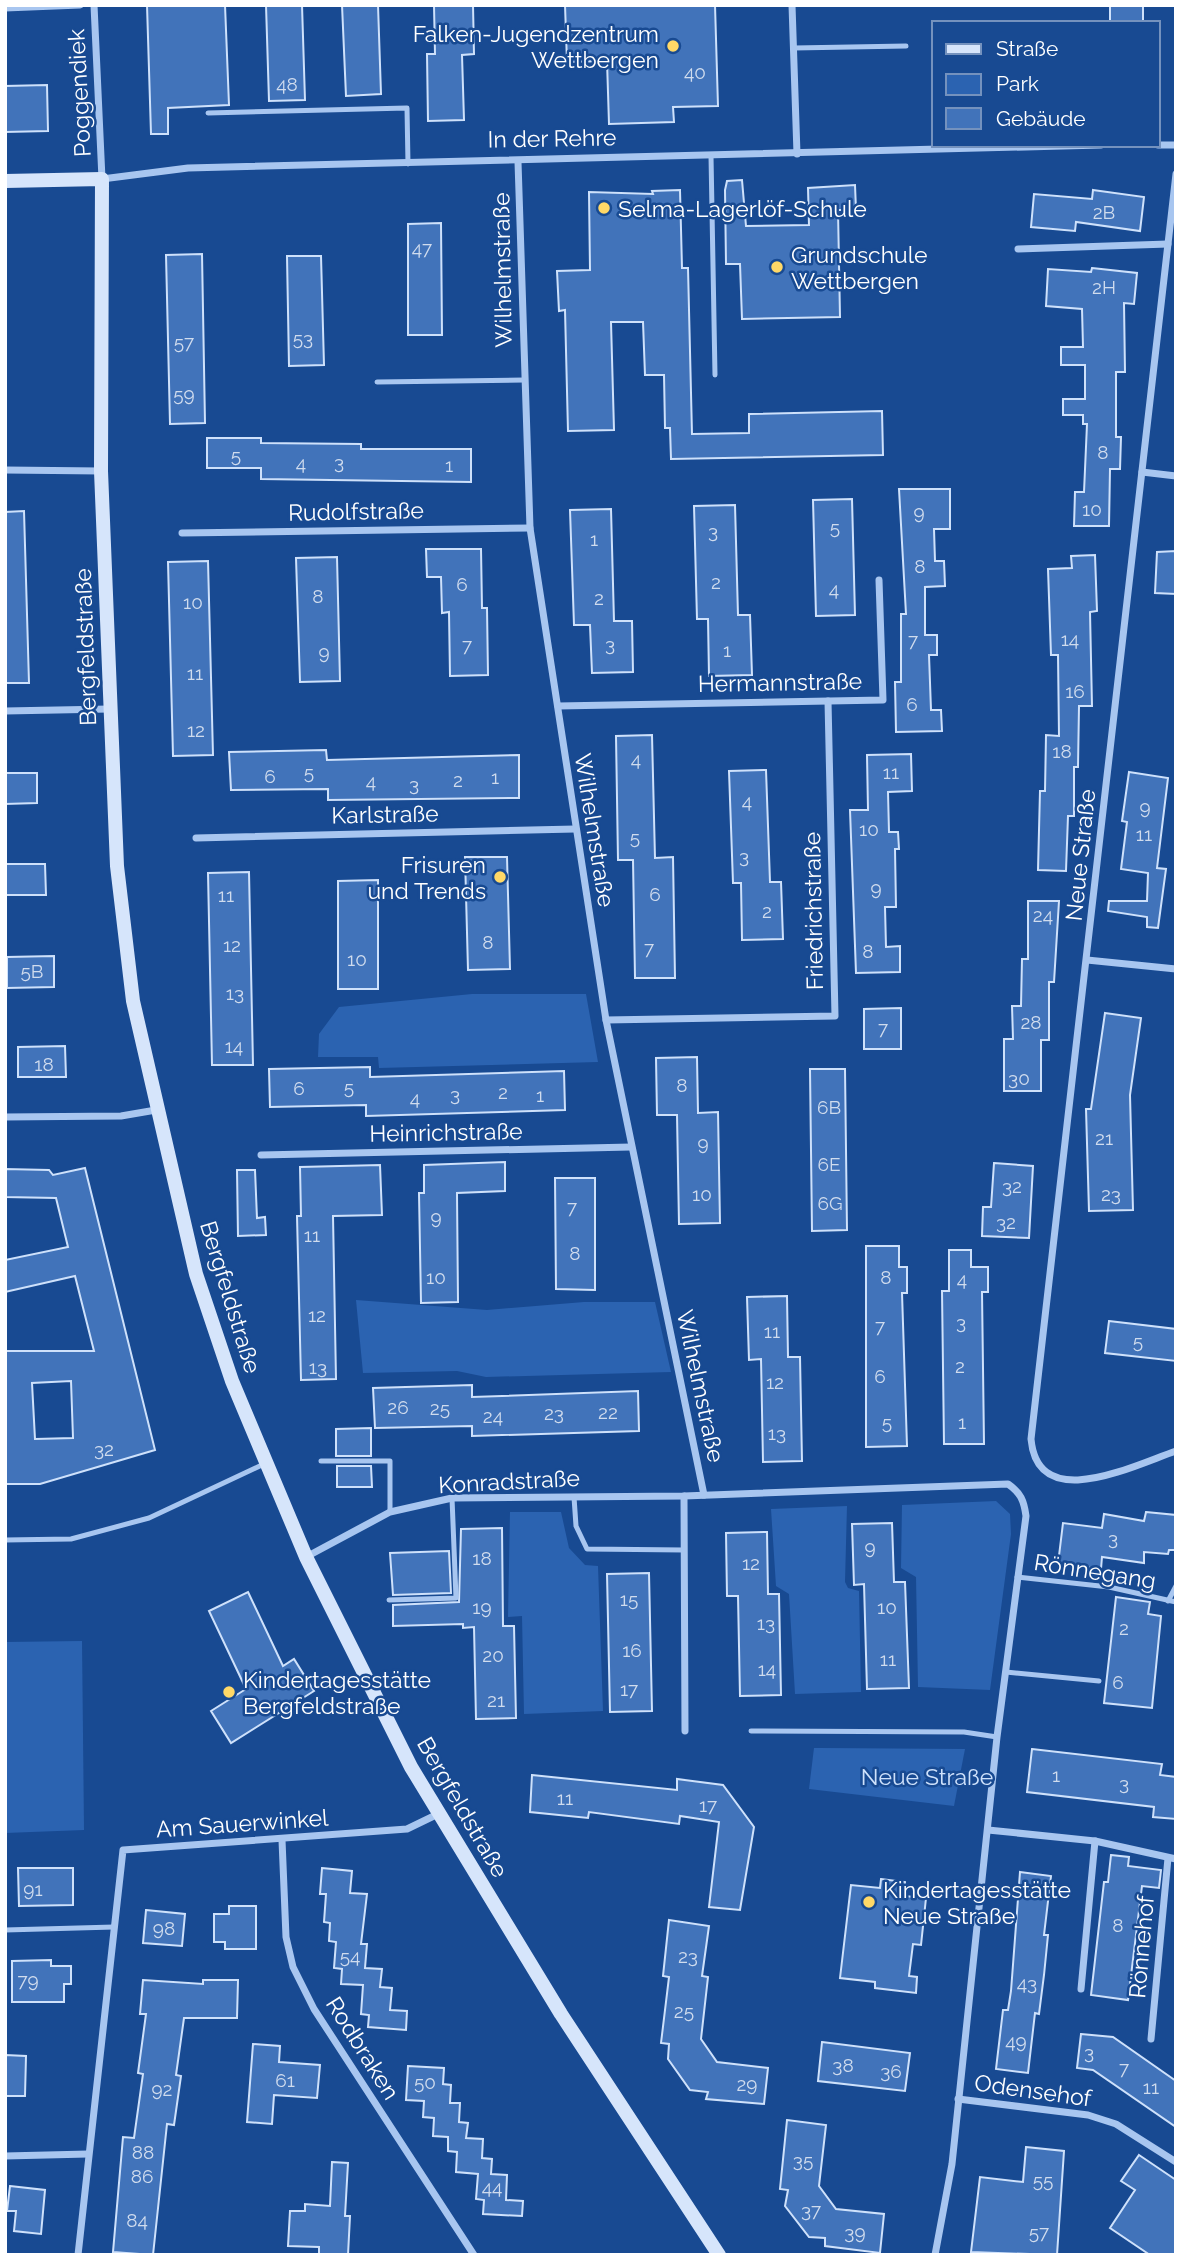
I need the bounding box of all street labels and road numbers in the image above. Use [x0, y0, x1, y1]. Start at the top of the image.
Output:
street label: Poggendiek [62, 28, 96, 158]
street label: In der Rehre [487, 123, 617, 153]
street label: Wilhelmstraße [487, 192, 517, 348]
street label: Rudolfstraße [288, 496, 424, 526]
street label: Bergfeldstraße [69, 568, 101, 726]
street label: Hermannstraße [698, 667, 862, 697]
street label: Wilhelmstraße [570, 751, 620, 909]
street label: Neue Straße [1060, 788, 1100, 922]
street label: Karlstraße [331, 800, 439, 828]
street label: Friedrichstraße [798, 832, 828, 990]
street label: Heinrichstraße [369, 1117, 523, 1147]
street label: Bergfeldstraße [195, 1218, 267, 1376]
street label: Wilhelmstraße [672, 1307, 730, 1465]
street label: Konradstraße [438, 1464, 580, 1498]
street label: Rönnegang [1032, 1548, 1158, 1594]
street label: Bergfeldstraße [412, 1732, 514, 1882]
street label: Am Sauerwinkel [155, 1803, 330, 1842]
street label: Rönnehof [1123, 1893, 1159, 2000]
street label: Rodbraken [321, 1992, 405, 2104]
street label: Odensehof [973, 2068, 1094, 2112]

